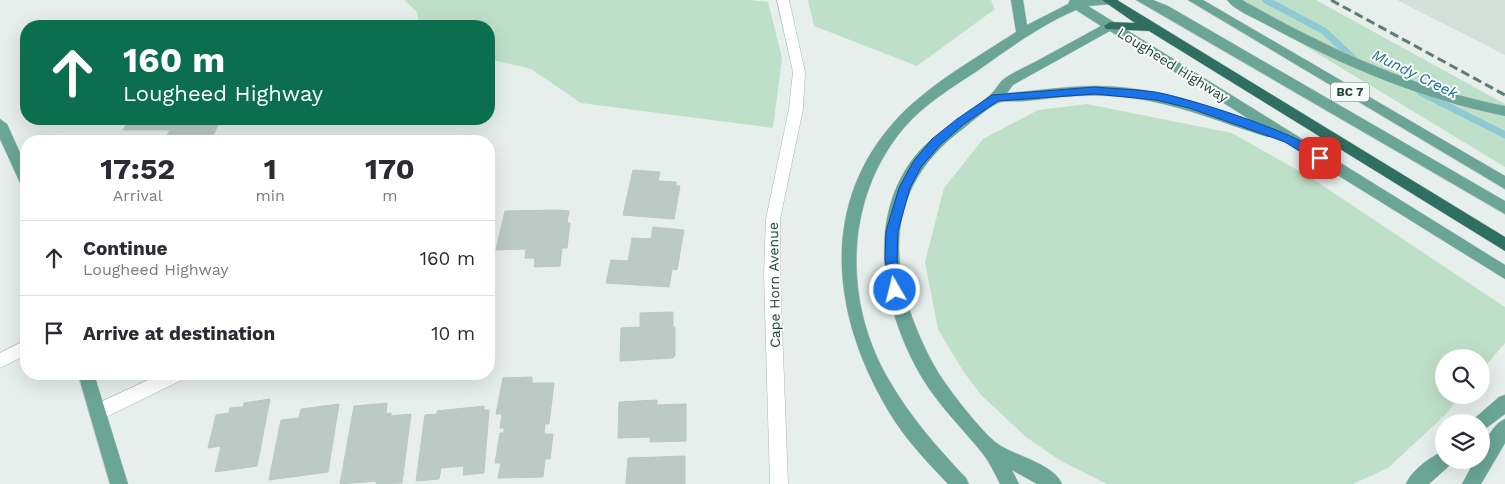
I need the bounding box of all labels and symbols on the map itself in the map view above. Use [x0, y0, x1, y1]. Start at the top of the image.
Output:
street label: Lougheed Highway [1115, 24, 1232, 106]
water label: Mundy Creek [1369, 46, 1461, 103]
road number: BC 7 [1331, 82, 1369, 101]
pin [1299, 137, 1341, 179]
street label: Cape Horn Avenue [765, 222, 783, 348]
position arrow [868, 263, 920, 315]

